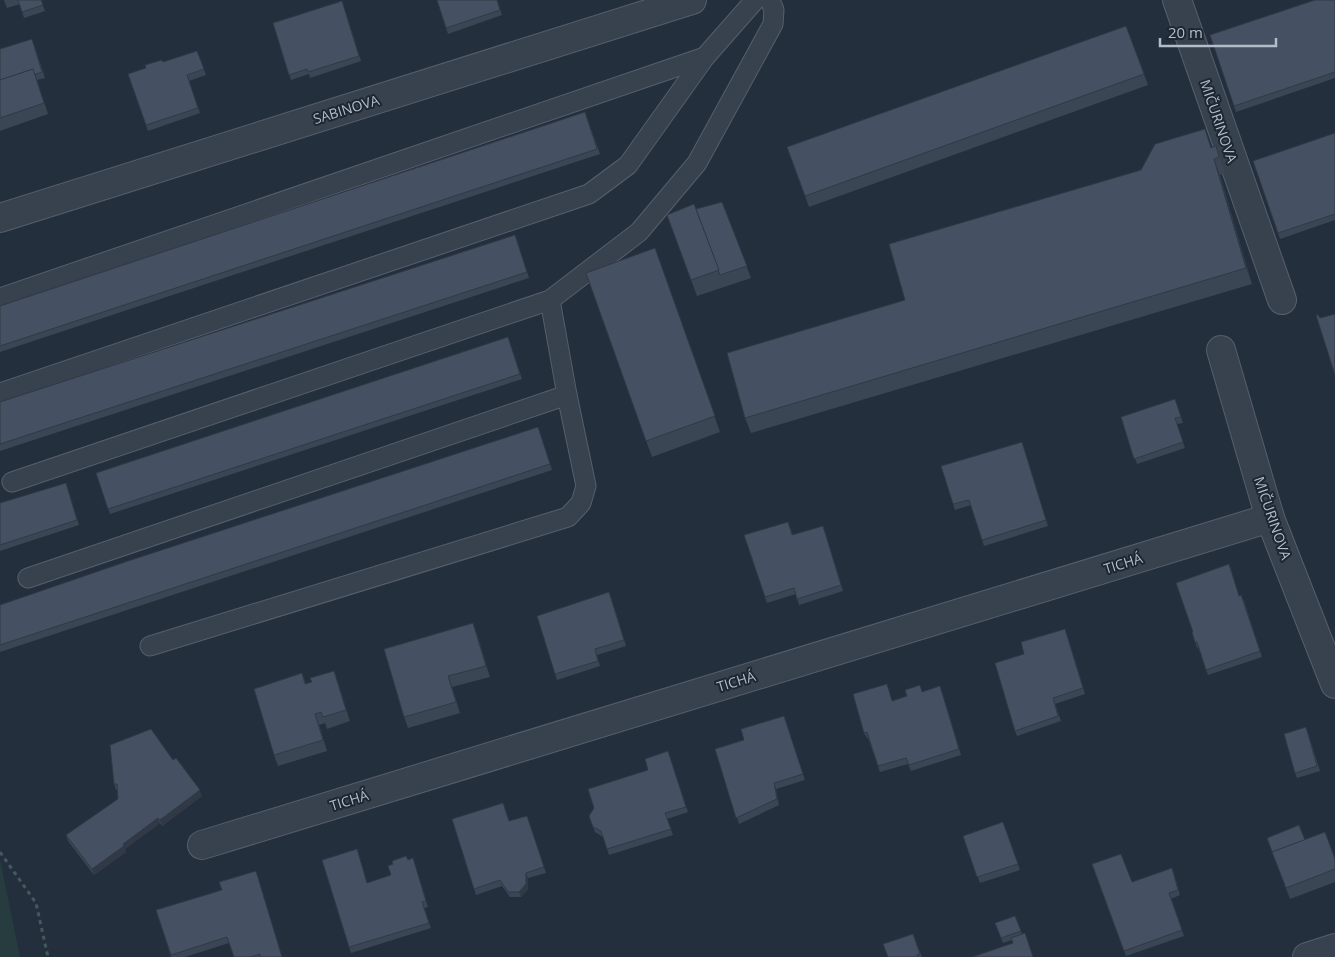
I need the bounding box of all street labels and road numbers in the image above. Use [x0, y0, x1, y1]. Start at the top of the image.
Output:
street label: MIČURINOVA [1196, 77, 1242, 165]
street label: SABINOVA [311, 90, 381, 128]
street label: MIČURINOVA [1250, 474, 1296, 562]
street label: TICHÁ [1101, 548, 1145, 578]
street label: TICHÁ [714, 666, 758, 696]
street label: TICHÁ [327, 785, 371, 815]

